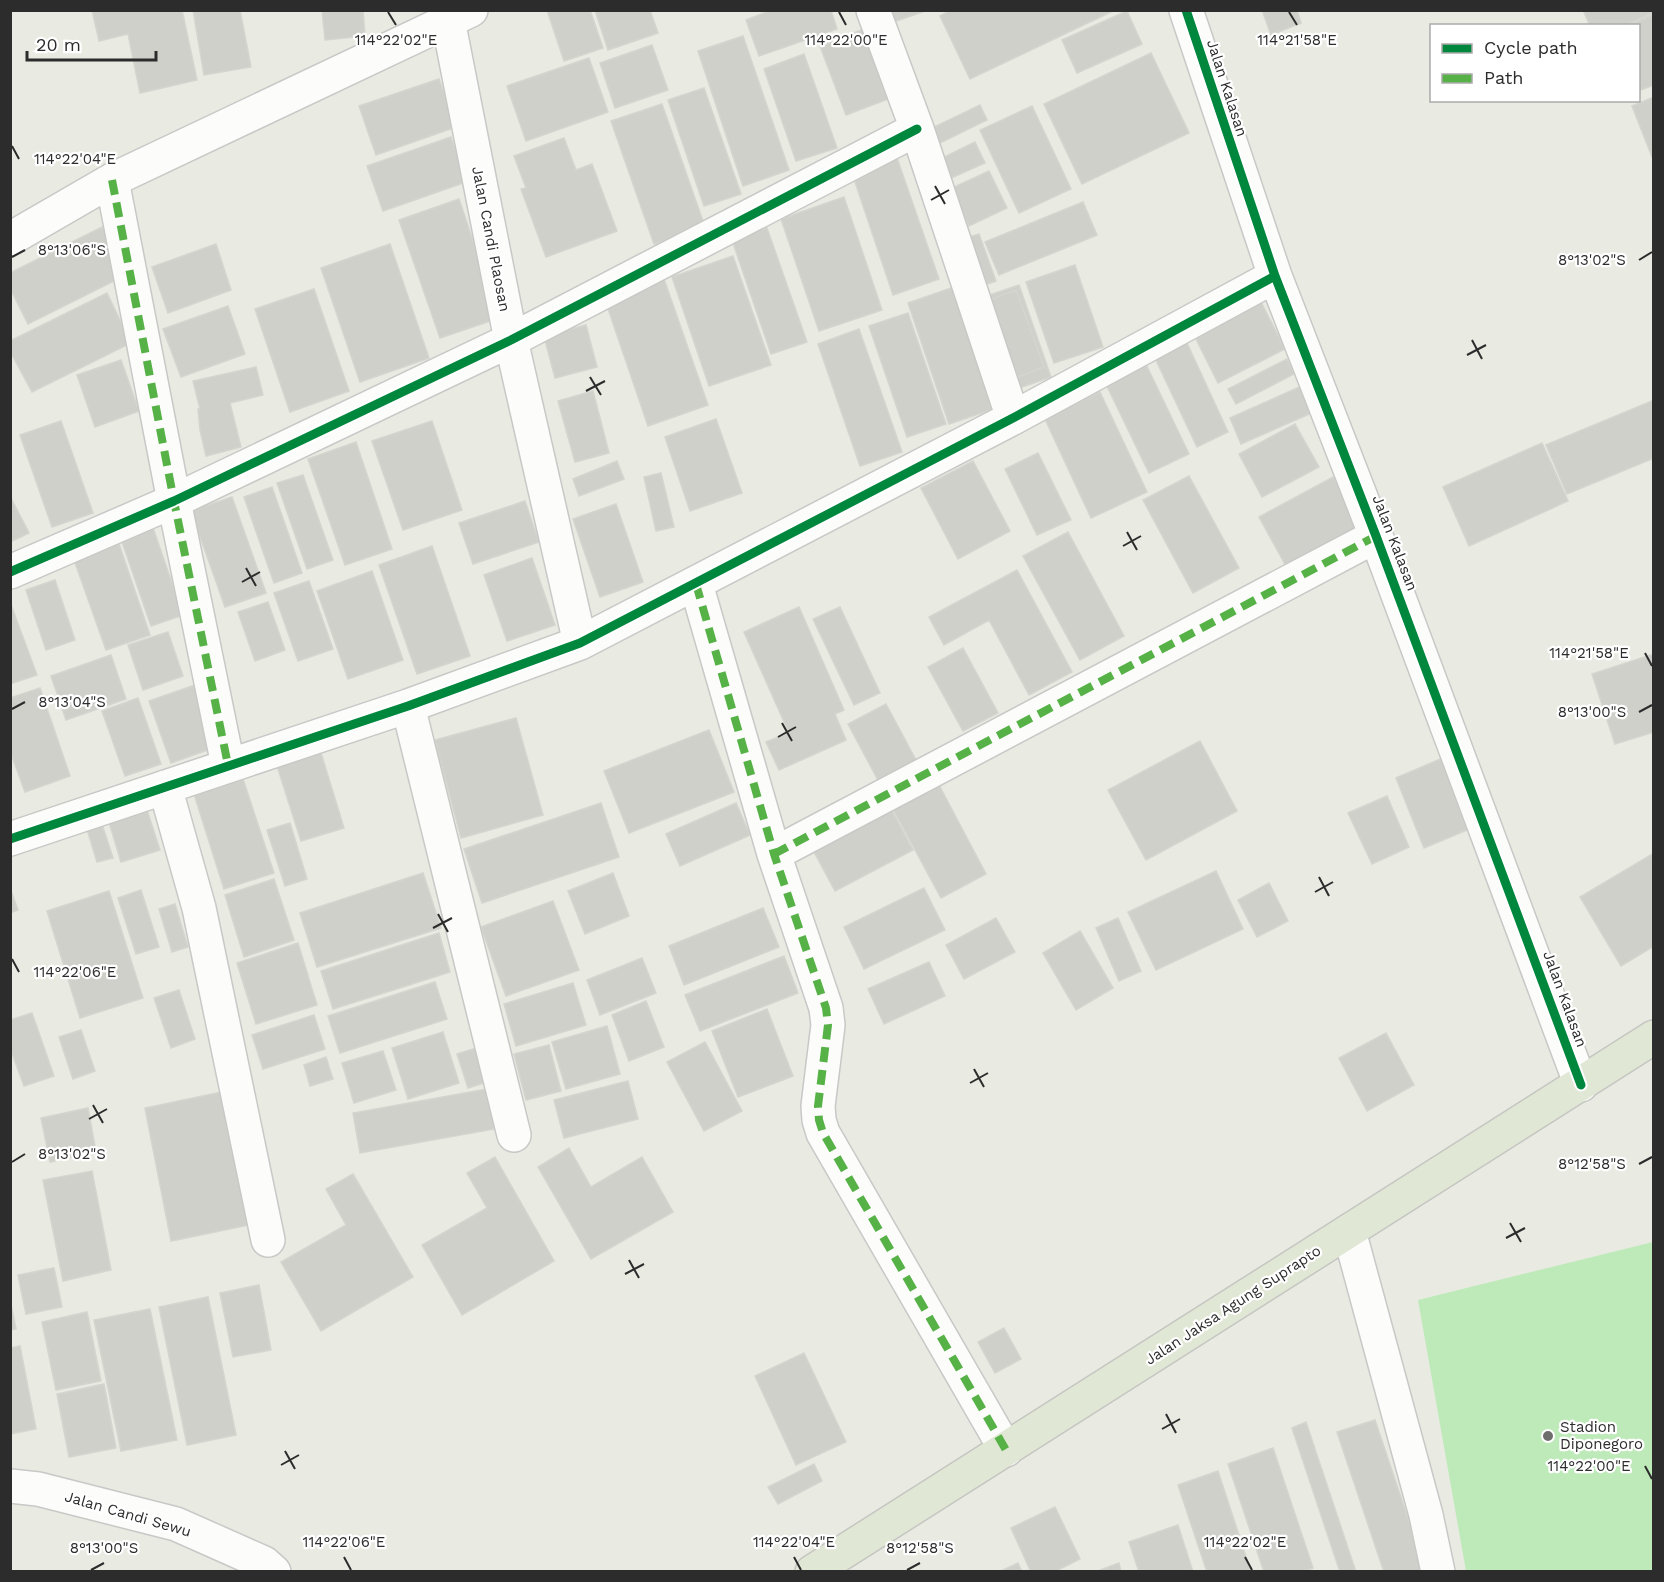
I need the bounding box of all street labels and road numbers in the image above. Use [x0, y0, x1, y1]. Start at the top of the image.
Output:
street label: Jalan Kalasan [1203, 37, 1251, 139]
street label: Jalan Candi Plaosan [468, 165, 514, 313]
street label: Jalan Kalasan [1368, 493, 1422, 593]
street label: Jalan Kalasan [1539, 948, 1591, 1050]
street label: Jalan Jaksa Agung Suprapto [1142, 1241, 1324, 1369]
street label: Jalan Candi Sewu [63, 1487, 193, 1541]

